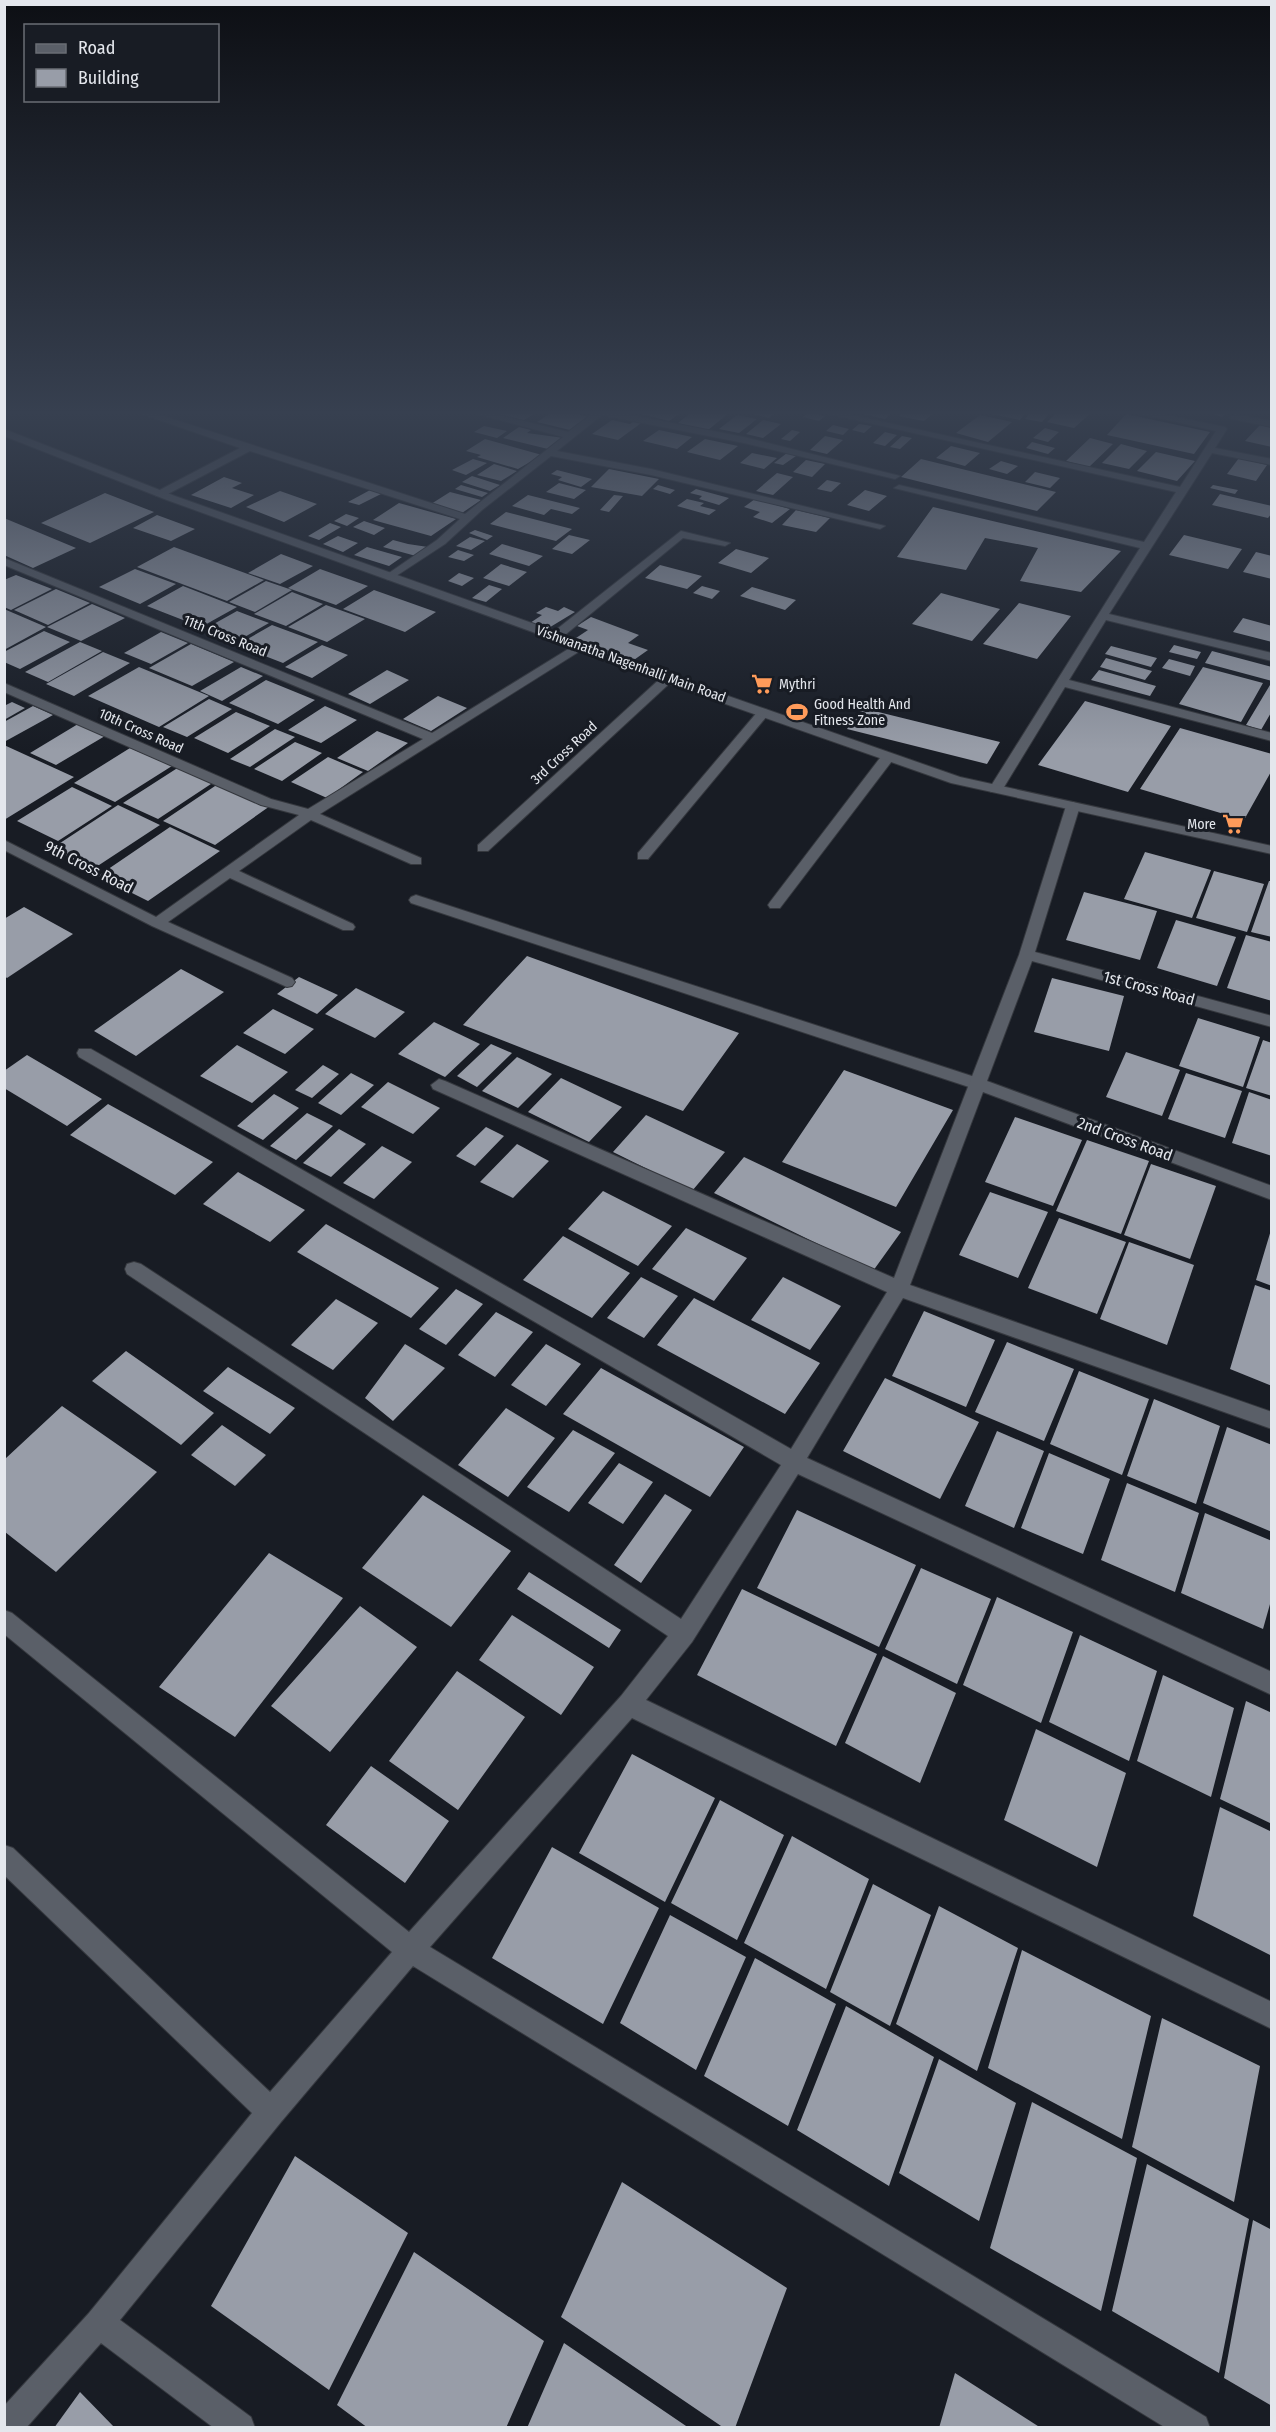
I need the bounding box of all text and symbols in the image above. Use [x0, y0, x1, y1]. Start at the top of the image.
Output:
legend [24, 24, 219, 102]
text: Road [78, 37, 115, 59]
text: Building [78, 67, 139, 89]
street label: 11th Cross Road [181, 611, 269, 661]
street label: Vishwanatha Nagenhalli Main Road [534, 622, 728, 706]
supermarket icon: Mythri [750, 672, 774, 696]
place label: Mythri [779, 676, 816, 693]
place label: Good Health And Fitness Zone [814, 696, 911, 729]
sports icon: Good Health And Fitness Zone [785, 700, 809, 724]
street label: 10th Cross Road [96, 705, 186, 757]
street label: 3rd Cross Road [527, 718, 601, 788]
supermarket icon: More [1221, 812, 1245, 836]
place label: More [1187, 816, 1216, 833]
street label: 9th Cross Road [41, 836, 137, 898]
street label: 1st Cross Road [1101, 967, 1197, 1009]
street label: 2nd Cross Road [1075, 1113, 1175, 1165]

